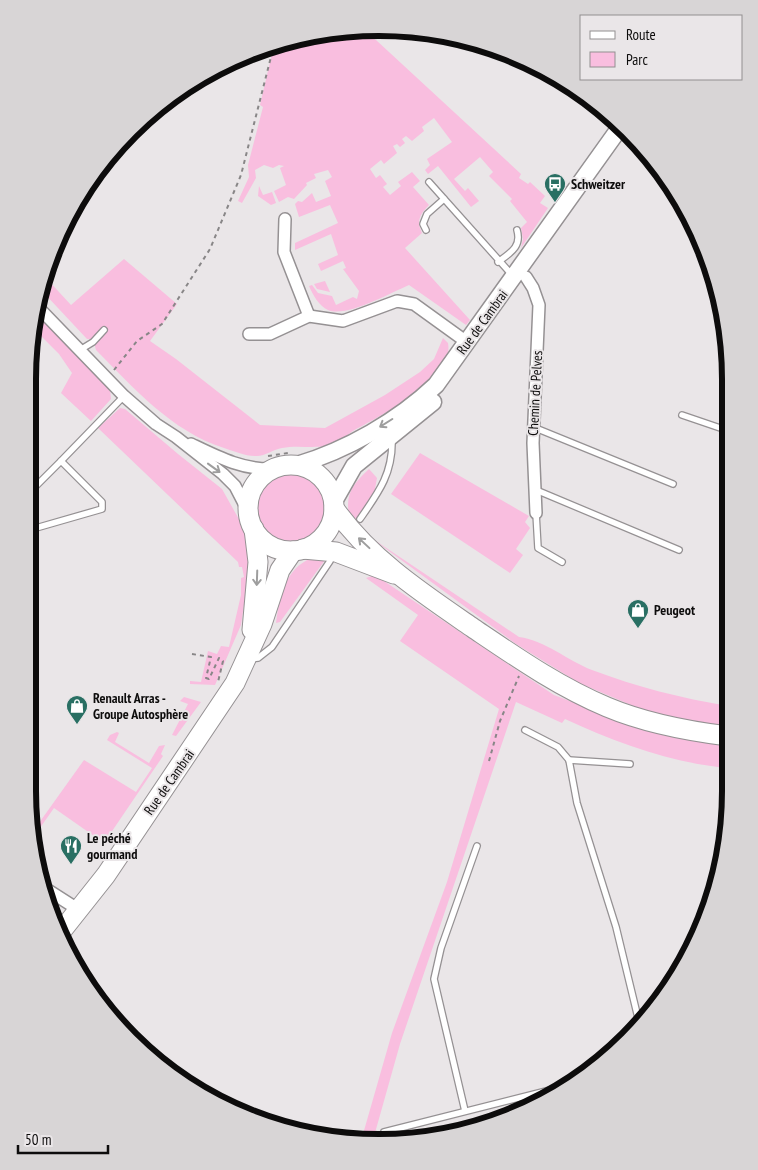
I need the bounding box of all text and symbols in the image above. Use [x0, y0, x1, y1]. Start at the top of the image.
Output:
legend [580, 15, 743, 80]
text: Route [626, 25, 656, 44]
text: Parc [626, 50, 648, 69]
bus stop icon: Schweitzer [543, 172, 567, 203]
place label: Schweitzer [571, 175, 626, 193]
street label: Rue de Cambrai [452, 286, 512, 358]
street label: Chemin de Pelves [524, 350, 546, 436]
one-way arrow [379, 417, 393, 428]
one-way arrow [207, 463, 221, 473]
one-way arrow [358, 537, 371, 549]
one-way arrow [252, 570, 262, 586]
shop icon: Peugeot [626, 598, 650, 629]
place label: Peugeot [654, 601, 695, 619]
place label: Renault Arras - Groupe Autosphère [93, 689, 188, 723]
shop icon: Renault Arras - Groupe Autosphère [65, 694, 89, 725]
street label: Rue de Cambrai [140, 746, 198, 818]
place label: Le péché gourmand [87, 829, 137, 863]
restaurant icon: Le péché gourmand [59, 834, 83, 865]
scale bar [18, 1122, 108, 1154]
text: 50 m [25, 1130, 51, 1149]

